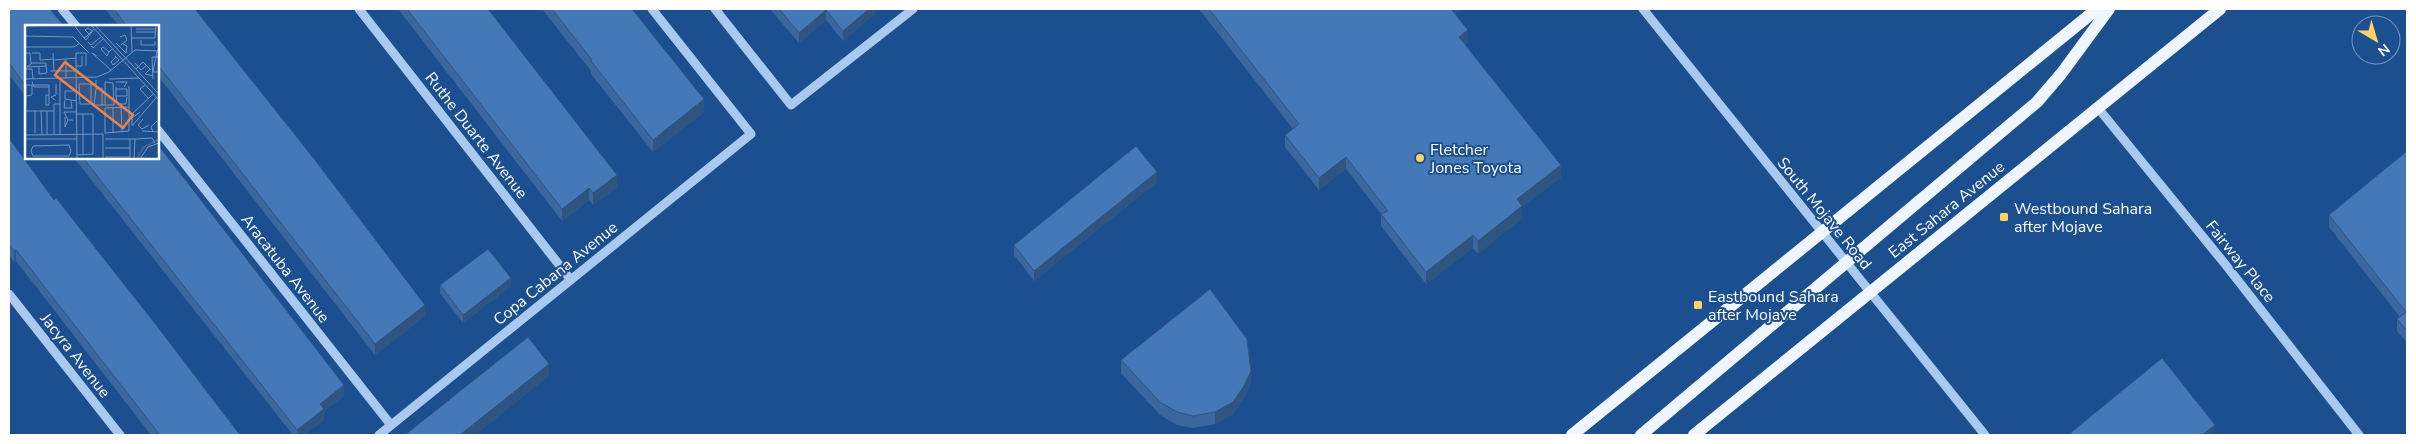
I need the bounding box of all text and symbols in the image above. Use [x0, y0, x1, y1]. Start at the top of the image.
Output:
north arrow [2351, 15, 2401, 65]
inset map [25, 25, 159, 159]
text: N [2374, 39, 2394, 61]
street label: Ruthe Duarte Avenue [420, 68, 533, 203]
place label: Fletcher Jones Toyota [1429, 139, 1522, 179]
marker: Fletcher Jones Toyota [1414, 152, 1426, 164]
street label: South Mojave Road [1772, 153, 1877, 275]
street label: East Sahara Avenue [1884, 156, 2009, 264]
place label: Westbound Sahara after Mojave [2014, 198, 2152, 238]
street label: Aracatuba Avenue [236, 210, 335, 328]
marker: Westbound Sahara after Mojave [1998, 211, 2010, 223]
street label: Fairway Place [2200, 216, 2280, 307]
street label: Copa Cabana Avenue [489, 217, 622, 331]
place label: Eastbound Sahara after Mojave [1708, 286, 1839, 326]
marker: Eastbound Sahara after Mojave [1692, 299, 1704, 311]
street label: Jacyra Avenue [35, 308, 115, 403]

